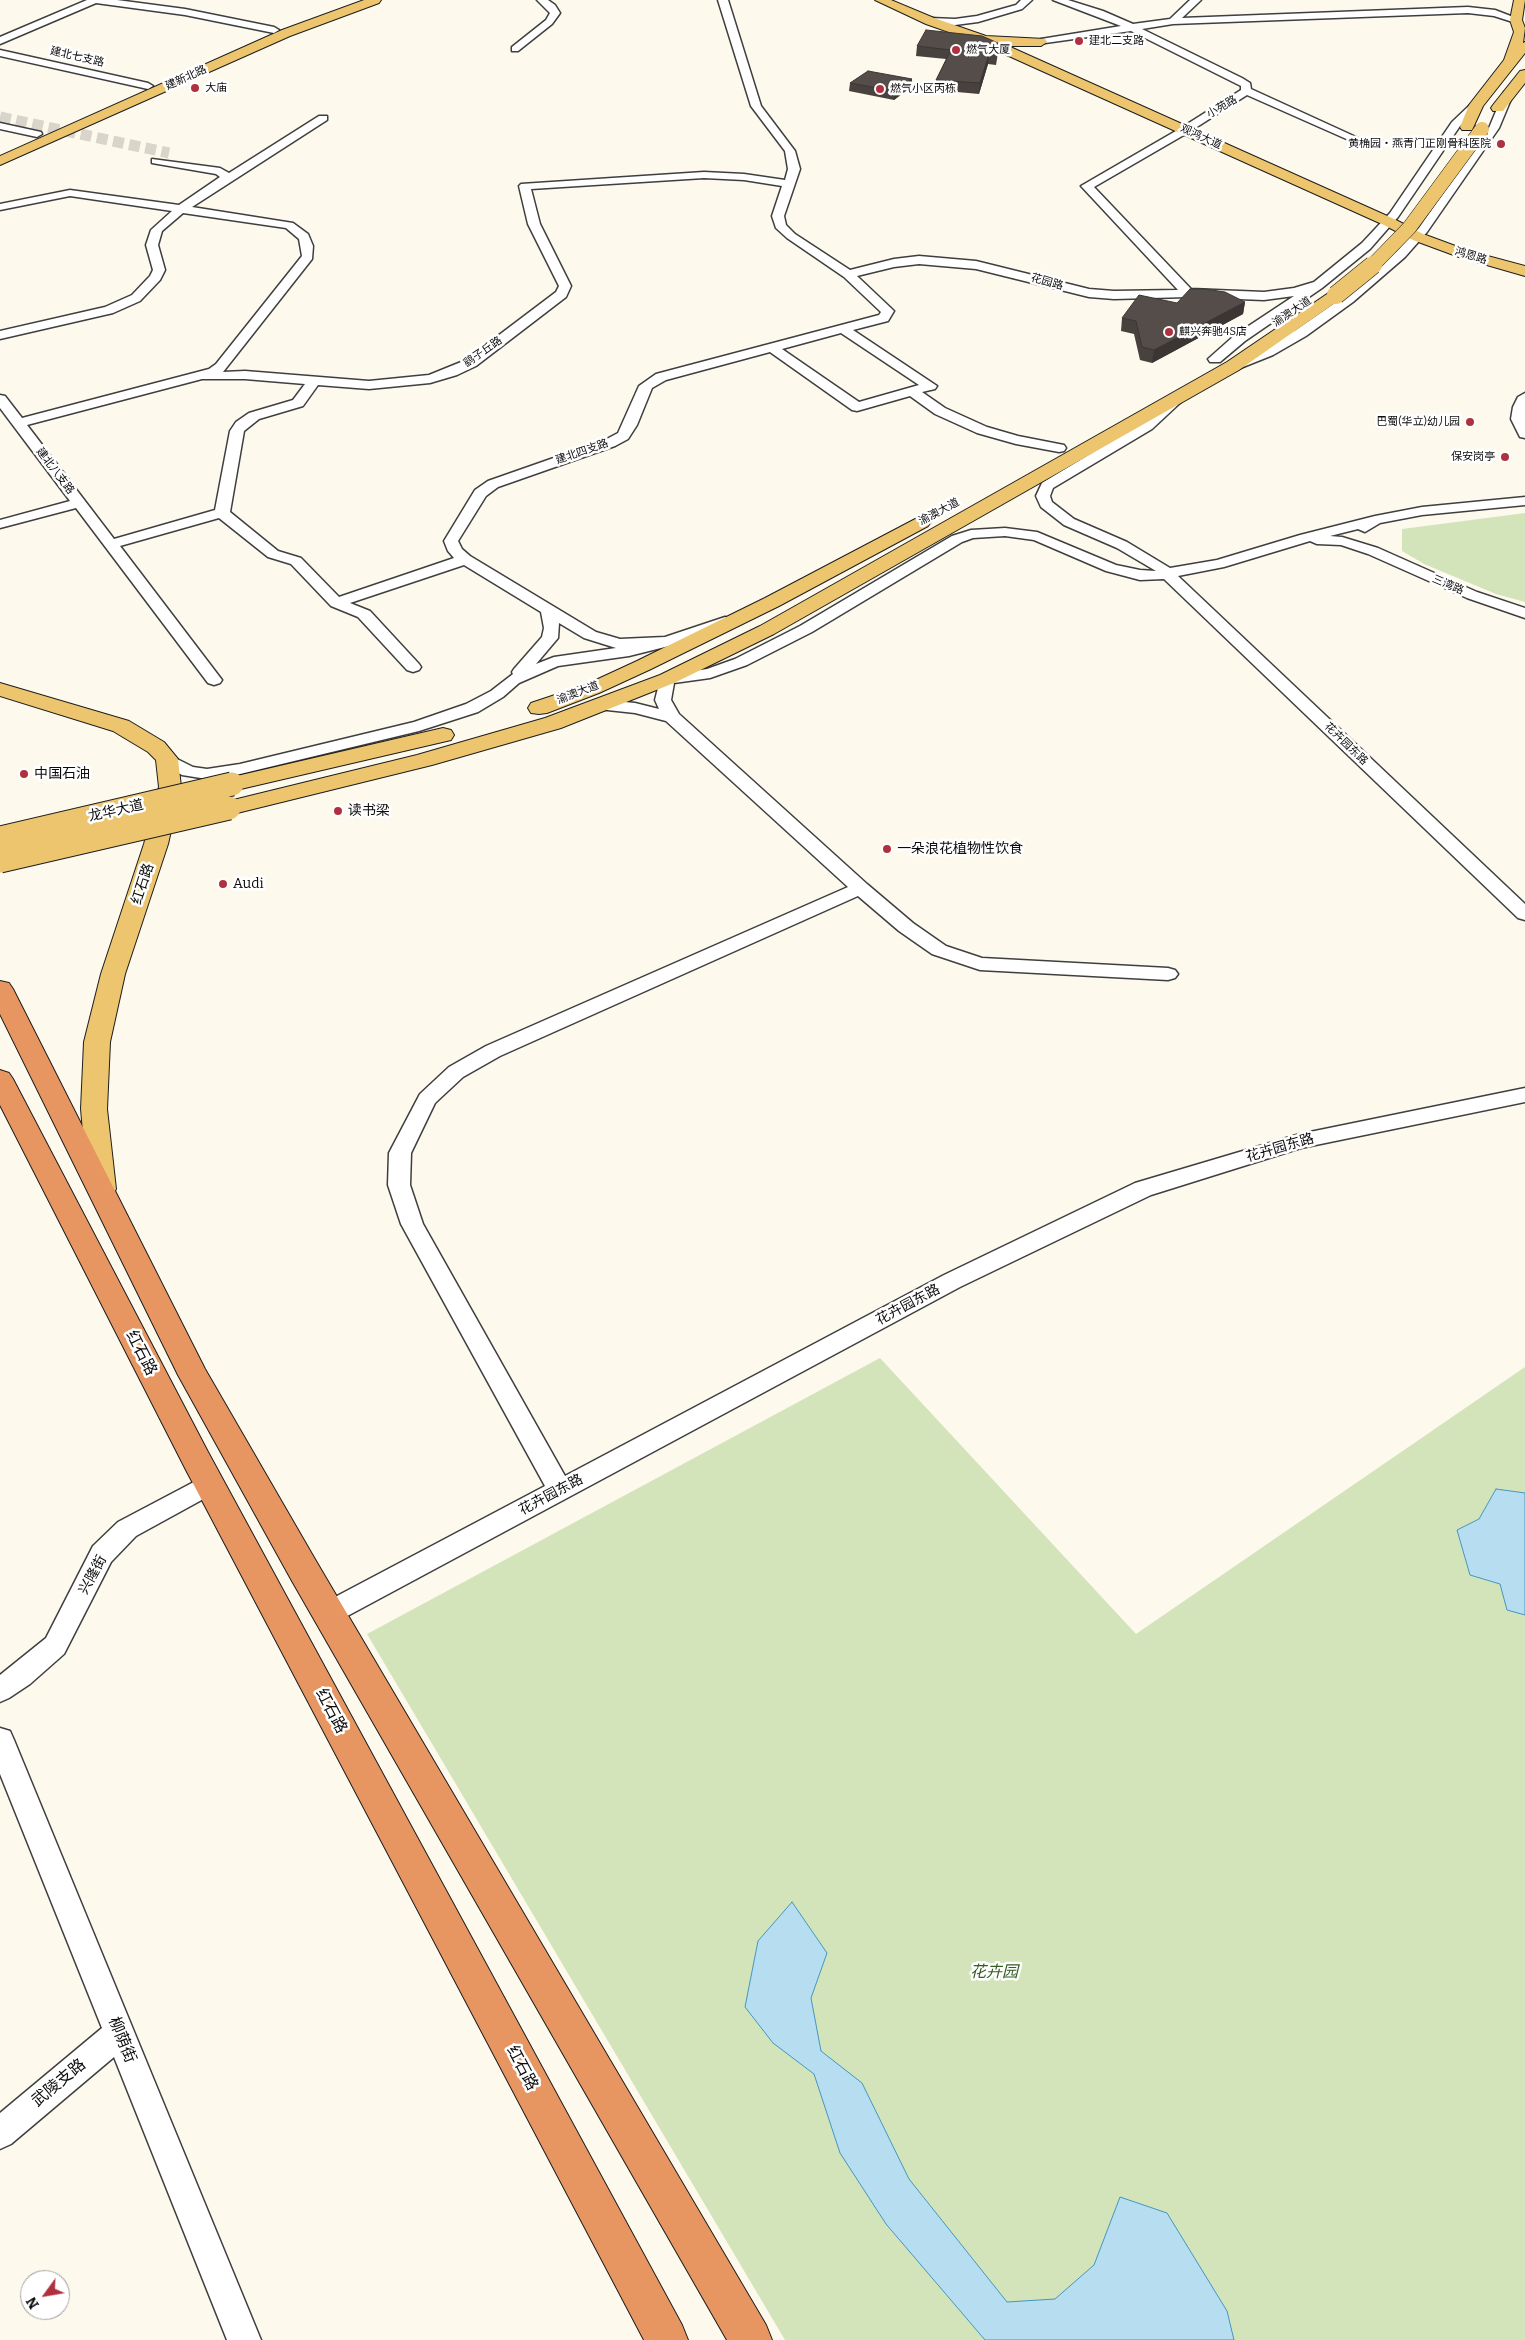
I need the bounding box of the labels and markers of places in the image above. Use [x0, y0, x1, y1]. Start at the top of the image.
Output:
place label: 建北二支路 [1089, 34, 1144, 48]
marker: 建北二支路 [1073, 35, 1085, 47]
place label: 燃气大厦 [966, 43, 1010, 57]
marker: 燃气大厦 [950, 44, 962, 56]
place label: 大庙 [205, 81, 227, 95]
marker: 大庙 [189, 82, 201, 94]
place label: 燃气小区丙栋 [890, 82, 956, 96]
marker: 燃气小区丙栋 [874, 83, 886, 95]
place label: 黄桷园‧燕青门正刚骨科医院 [1348, 137, 1491, 151]
marker: 黄桷园‧燕青门正刚骨科医院 [1495, 138, 1507, 150]
place label: 麒兴奔驰4S店 [1179, 325, 1247, 339]
marker: 麒兴奔驰4S店 [1163, 326, 1175, 338]
place label: 巴蜀(华立)幼儿园 [1376, 415, 1460, 429]
marker: 巴蜀(华立)幼儿园 [1464, 416, 1476, 428]
place label: 保安岗亭 [1451, 450, 1495, 464]
marker: 保安岗亭 [1499, 451, 1511, 463]
place label: 中国石油 [34, 766, 90, 782]
marker: 中国石油 [18, 768, 30, 780]
place label: 读书梁 [348, 803, 390, 819]
marker: 读书梁 [332, 805, 344, 817]
place label: 一朵浪花植物性饮食 [897, 841, 1023, 857]
marker: 一朵浪花植物性饮食 [881, 843, 893, 855]
place label: Audi [233, 876, 264, 892]
marker: Audi [217, 878, 229, 890]

